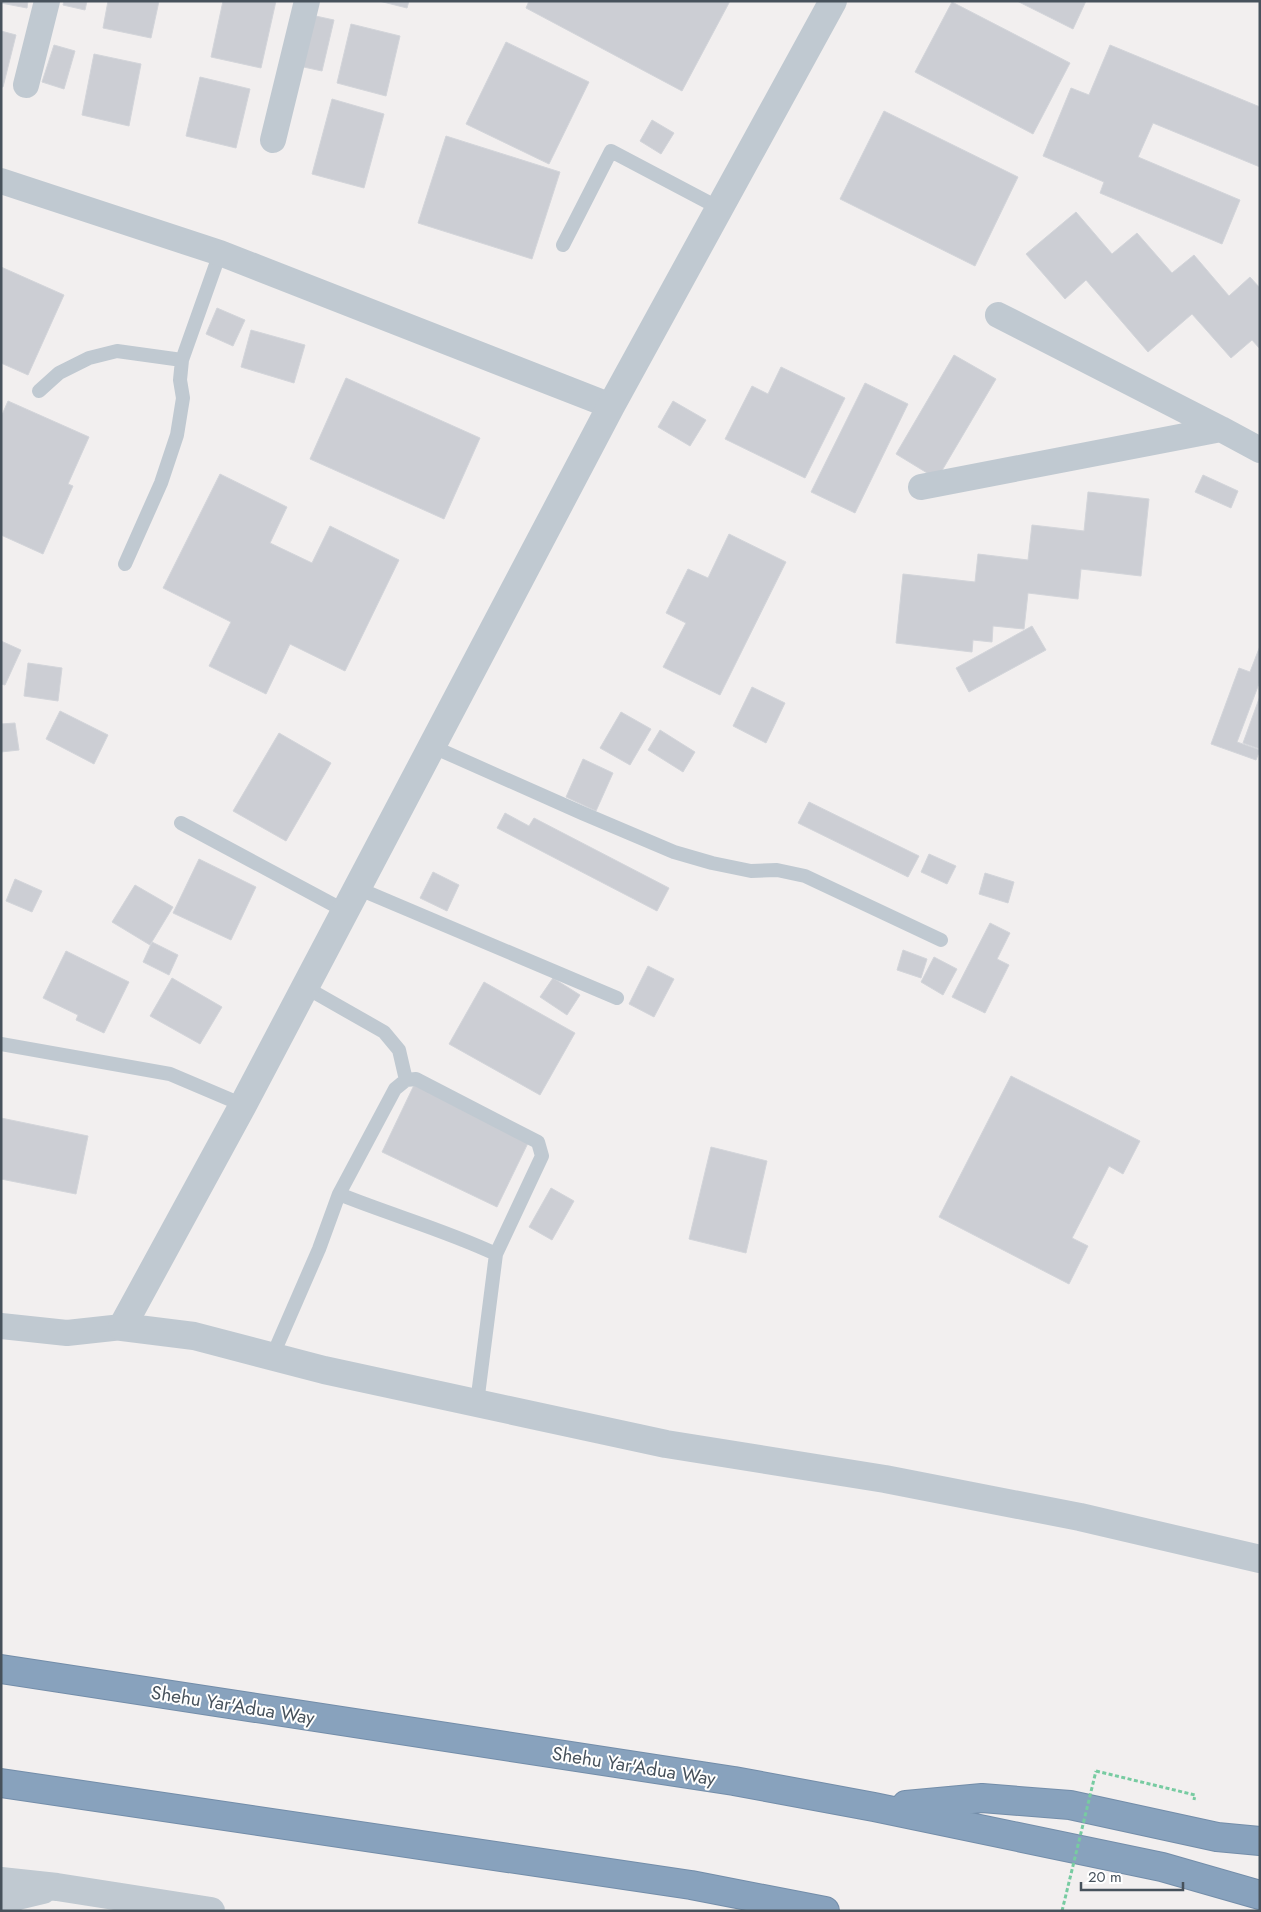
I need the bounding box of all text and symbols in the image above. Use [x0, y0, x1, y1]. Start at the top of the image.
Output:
street label: Shehu Yar'Adua Way [149, 1679, 317, 1731]
street label: Shehu Yar'Adua Way [550, 1740, 718, 1792]
scale bar [1081, 1860, 1184, 1892]
text: 20 m [1088, 1866, 1122, 1888]

